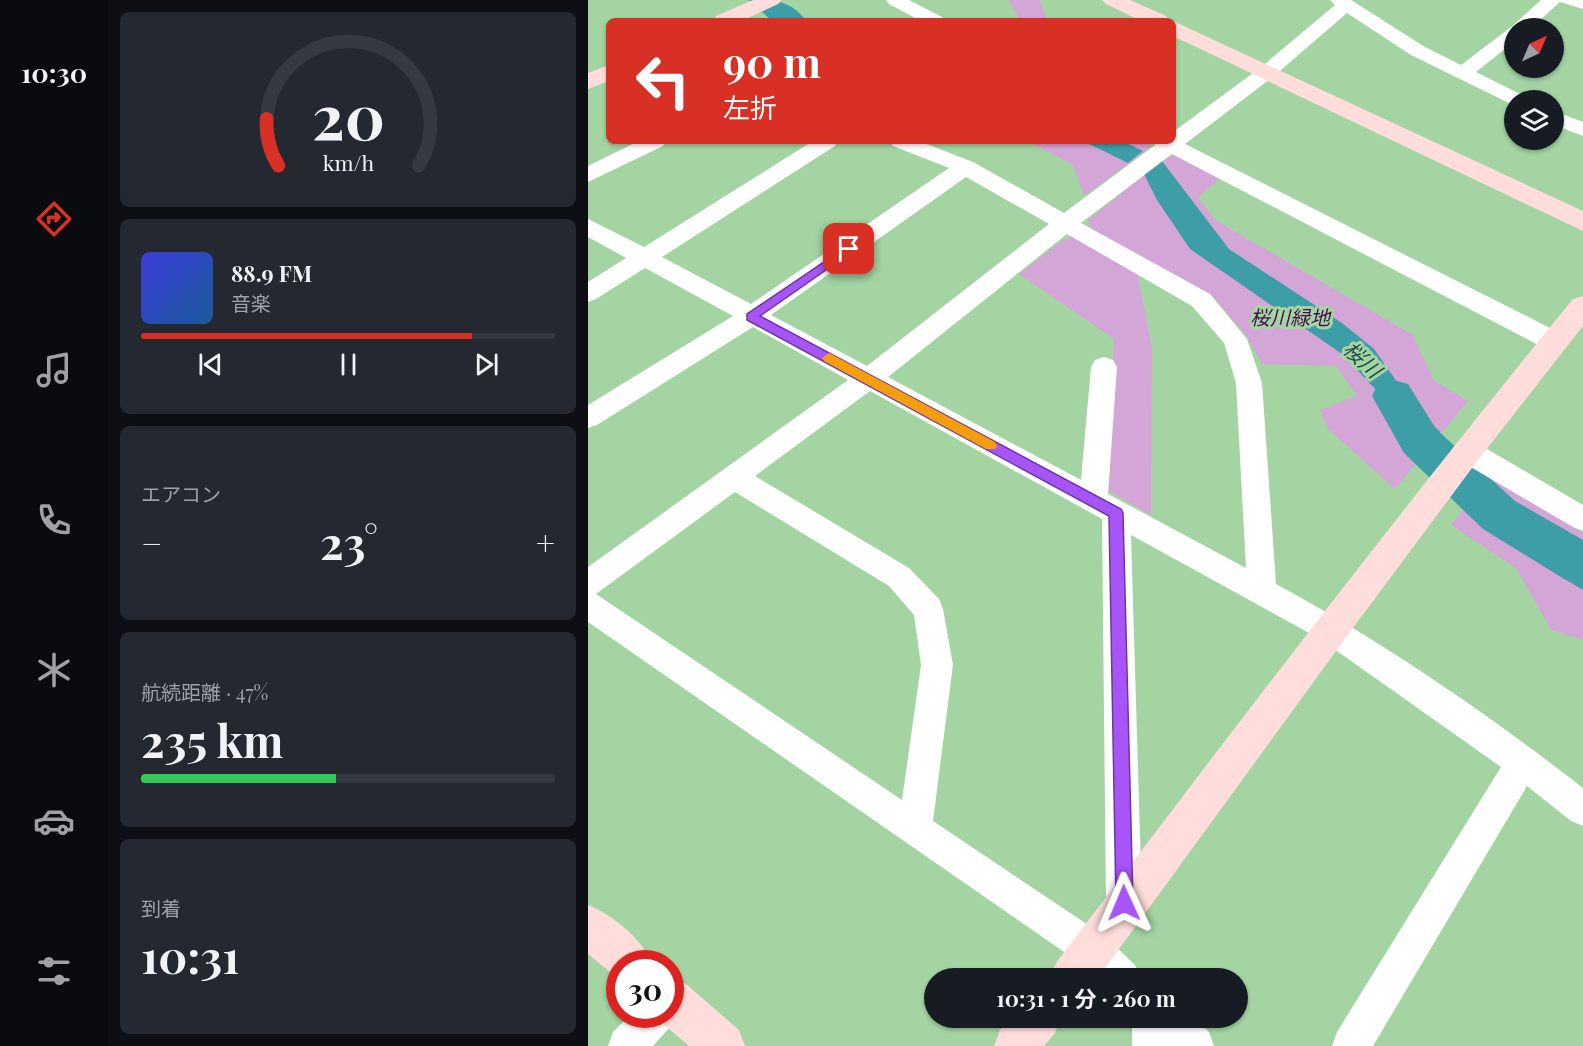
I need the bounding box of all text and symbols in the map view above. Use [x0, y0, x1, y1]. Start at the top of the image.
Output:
north arrow [1504, 18, 1564, 78]
map controls [1504, 18, 1564, 150]
text: 90 m [723, 33, 821, 89]
icon: left [624, 42, 702, 120]
text: 10:30 [21, 54, 87, 90]
text: 20 [312, 73, 384, 157]
text: 左折 [723, 89, 777, 125]
button: layers [1504, 90, 1564, 150]
text: km/h [322, 149, 374, 177]
icon: directions [33, 198, 75, 240]
pin [823, 223, 874, 274]
icon: arrive [832, 232, 865, 265]
text: 88.9 FM [231, 258, 312, 288]
text: 音楽 [231, 289, 271, 316]
park label: 桜川緑地 [1250, 303, 1332, 330]
water label: 桜川 [1338, 334, 1390, 384]
icon: previous [194, 348, 227, 381]
icon: pause [332, 348, 365, 381]
icon: next [470, 348, 503, 381]
icon: music [33, 349, 75, 391]
text: エアコン [141, 480, 221, 507]
icon: phone [33, 499, 75, 541]
text: 23° [320, 511, 378, 571]
text: − [141, 520, 162, 564]
text: + [536, 520, 555, 564]
icon: climate [33, 649, 75, 691]
text: 航続距離 · 47% [141, 678, 268, 705]
text: 235 km [141, 709, 283, 769]
icon: car [33, 800, 75, 842]
position arrow [1092, 871, 1156, 935]
text: 到着 [141, 894, 181, 921]
text: 10:31 [141, 925, 240, 985]
icon: filters [33, 950, 75, 992]
speed limit sign: 30 [606, 950, 684, 1028]
text: 10:31 · 1 分 · 260 m [996, 983, 1176, 1013]

